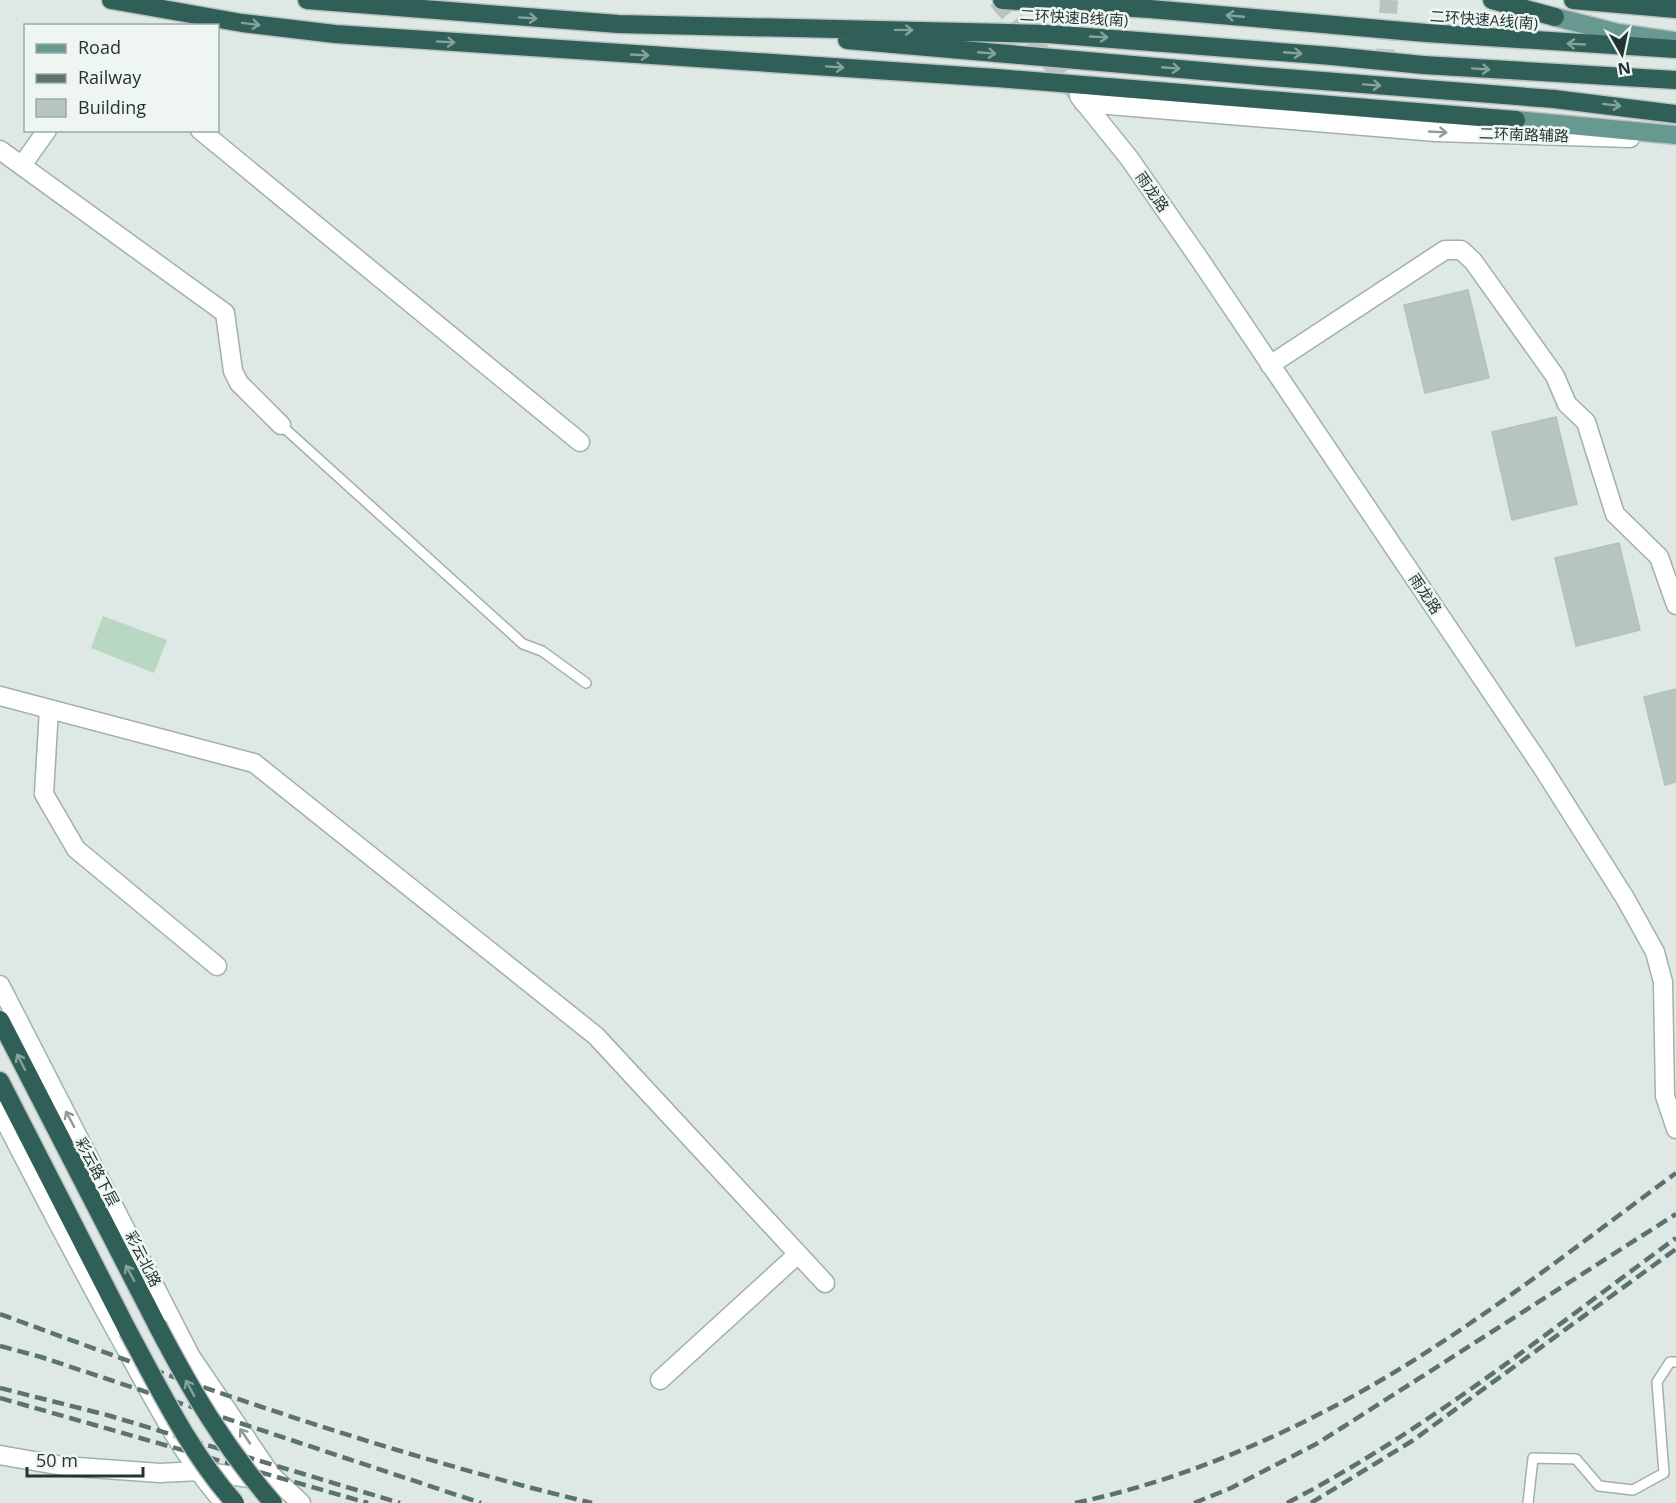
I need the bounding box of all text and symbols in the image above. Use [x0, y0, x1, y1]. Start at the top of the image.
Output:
street label: 二环快速B线(南) [1019, 4, 1129, 30]
street label: 二环快速A线(南) [1429, 5, 1539, 33]
one-way arrow [1225, 10, 1245, 21]
one-way arrow [517, 12, 537, 23]
one-way arrow [241, 19, 261, 30]
legend [24, 24, 219, 132]
one-way arrow [893, 24, 913, 35]
north arrow [1592, 24, 1652, 84]
one-way arrow [1088, 32, 1108, 43]
text: Road [78, 35, 121, 59]
one-way arrow [435, 37, 455, 48]
one-way arrow [1566, 38, 1586, 49]
one-way arrow [976, 48, 996, 59]
one-way arrow [1282, 48, 1302, 59]
one-way arrow [630, 49, 650, 60]
text: N [1616, 57, 1632, 81]
one-way arrow [824, 61, 844, 72]
one-way arrow [1160, 63, 1180, 74]
one-way arrow [1471, 64, 1491, 75]
text: Railway [78, 65, 142, 89]
one-way arrow [1361, 80, 1381, 91]
text: Building [78, 95, 146, 119]
one-way arrow [1602, 100, 1622, 111]
street label: 二环南路辅路 [1479, 122, 1569, 146]
one-way arrow [1428, 127, 1448, 138]
street label: 雨龙路 [1132, 167, 1174, 216]
street label: 雨龙路 [1405, 569, 1447, 618]
one-way arrow [15, 1053, 27, 1071]
one-way arrow [64, 1111, 76, 1128]
street label: 彩云路下层 [71, 1134, 124, 1209]
street label: 彩云北路 [121, 1227, 166, 1290]
one-way arrow [124, 1265, 136, 1282]
one-way arrow [184, 1380, 196, 1397]
one-way arrow [239, 1429, 251, 1445]
scale bar [27, 1440, 142, 1478]
text: 50 m [36, 1448, 78, 1472]

